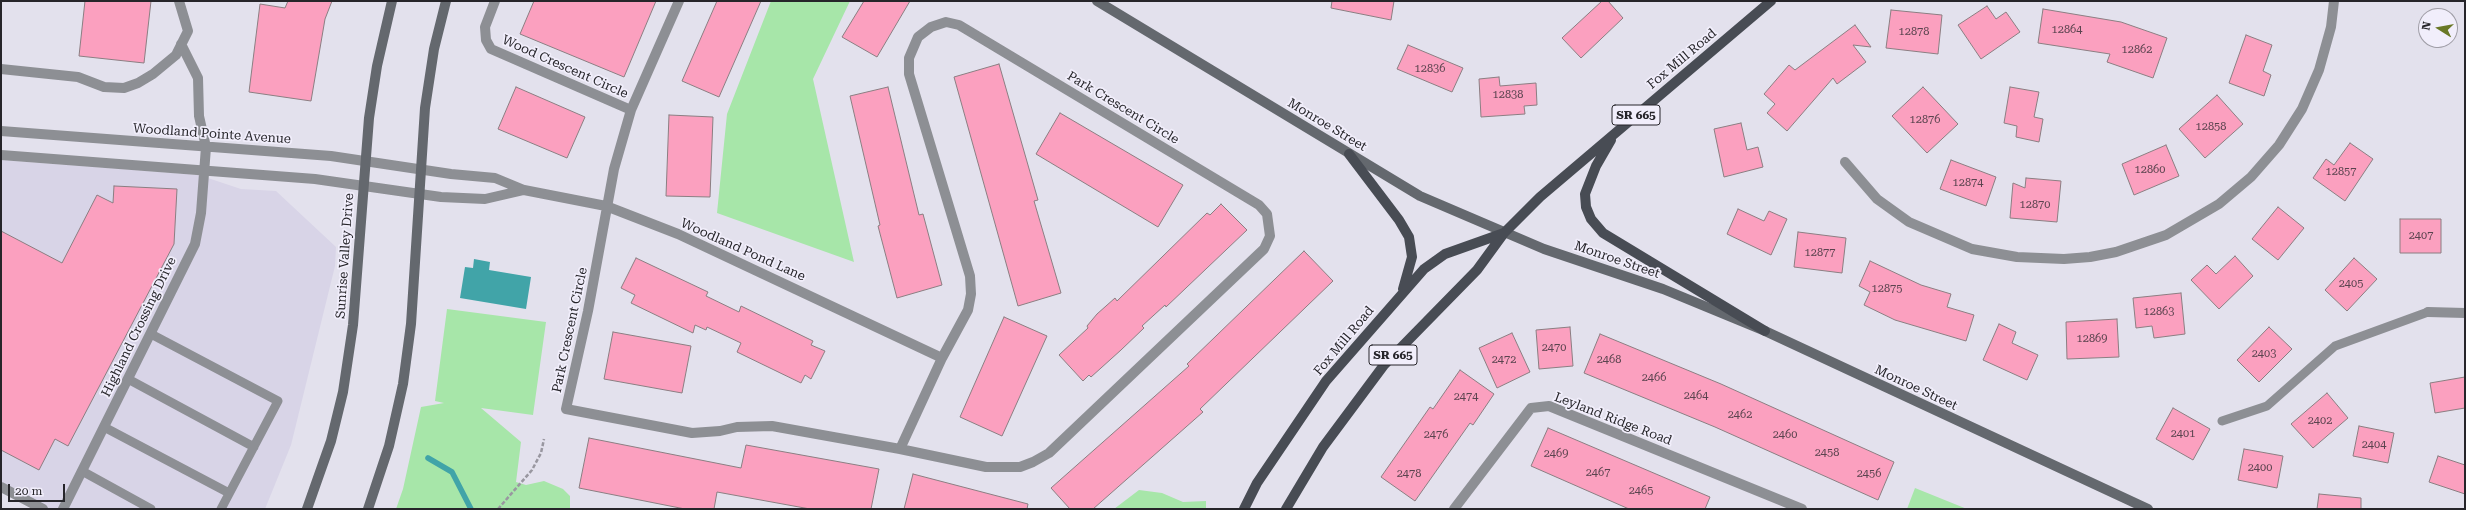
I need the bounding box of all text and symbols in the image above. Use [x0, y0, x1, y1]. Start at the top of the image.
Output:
north arrow [2418, 8, 2458, 48]
text: N [2420, 20, 2434, 31]
house number: 12864 [2052, 23, 2082, 37]
house number: 12878 [1899, 25, 1929, 39]
street label: Fox Mill Road [1644, 26, 1720, 92]
street label: Wood Crescent Circle [500, 32, 630, 102]
house number: 12862 [2122, 43, 2152, 57]
house number: 12836 [1415, 62, 1445, 76]
street label: Park Crescent Circle [1064, 68, 1182, 148]
house number: 12838 [1493, 88, 1523, 102]
street label: Monroe Street [1285, 95, 1369, 155]
road number: SR 665 [1612, 105, 1660, 125]
house number: 12876 [1910, 113, 1940, 127]
house number: 12858 [2196, 120, 2226, 134]
street label: Woodland Pointe Avenue [132, 121, 292, 147]
house number: 12860 [2135, 163, 2165, 177]
house number: 12857 [2326, 165, 2356, 179]
house number: 12874 [1953, 176, 1983, 190]
street label: Sunrise Valley Drive [333, 193, 357, 319]
house number: 12870 [2020, 198, 2050, 212]
street label: Woodland Pond Lane [678, 215, 808, 285]
house number: 2407 [2409, 229, 2433, 243]
street label: Monroe Street [1572, 238, 1662, 282]
house number: 12877 [1805, 246, 1835, 260]
street label: Highland Crossing Drive [98, 255, 180, 399]
street label: Park Crescent Circle [549, 266, 591, 394]
house number: 2405 [2339, 277, 2363, 291]
house number: 12875 [1872, 282, 1902, 296]
street label: Fox Mill Road [1311, 303, 1377, 379]
house number: 12863 [2144, 305, 2174, 319]
house number: 12869 [2077, 332, 2107, 346]
house number: 2470 [1542, 341, 1566, 355]
road number: SR 665 [1369, 345, 1417, 365]
house number: 2403 [2252, 347, 2276, 361]
house number: 2472 [1492, 353, 1516, 367]
house number: 2468 [1597, 353, 1621, 367]
street label: Monroe Street [1872, 362, 1960, 414]
house number: 2466 [1642, 371, 1666, 385]
street label: Leyland Ridge Road [1552, 389, 1674, 449]
house number: 2464 [1684, 389, 1708, 403]
house number: 2474 [1454, 390, 1478, 404]
house number: 2462 [1728, 408, 1752, 422]
house number: 2402 [2308, 414, 2332, 428]
house number: 2401 [2171, 427, 2195, 441]
house number: 2476 [1424, 428, 1448, 442]
house number: 2460 [1773, 428, 1797, 442]
house number: 2404 [2362, 438, 2386, 452]
house number: 2458 [1815, 446, 1839, 460]
house number: 2469 [1544, 447, 1568, 461]
house number: 2400 [2248, 461, 2272, 475]
house number: 2467 [1586, 466, 1610, 480]
house number: 2478 [1397, 467, 1421, 481]
house number: 2456 [1857, 467, 1881, 481]
scale bar [10, 476, 67, 502]
text: 20 m [15, 484, 42, 498]
house number: 2465 [1629, 484, 1653, 498]

